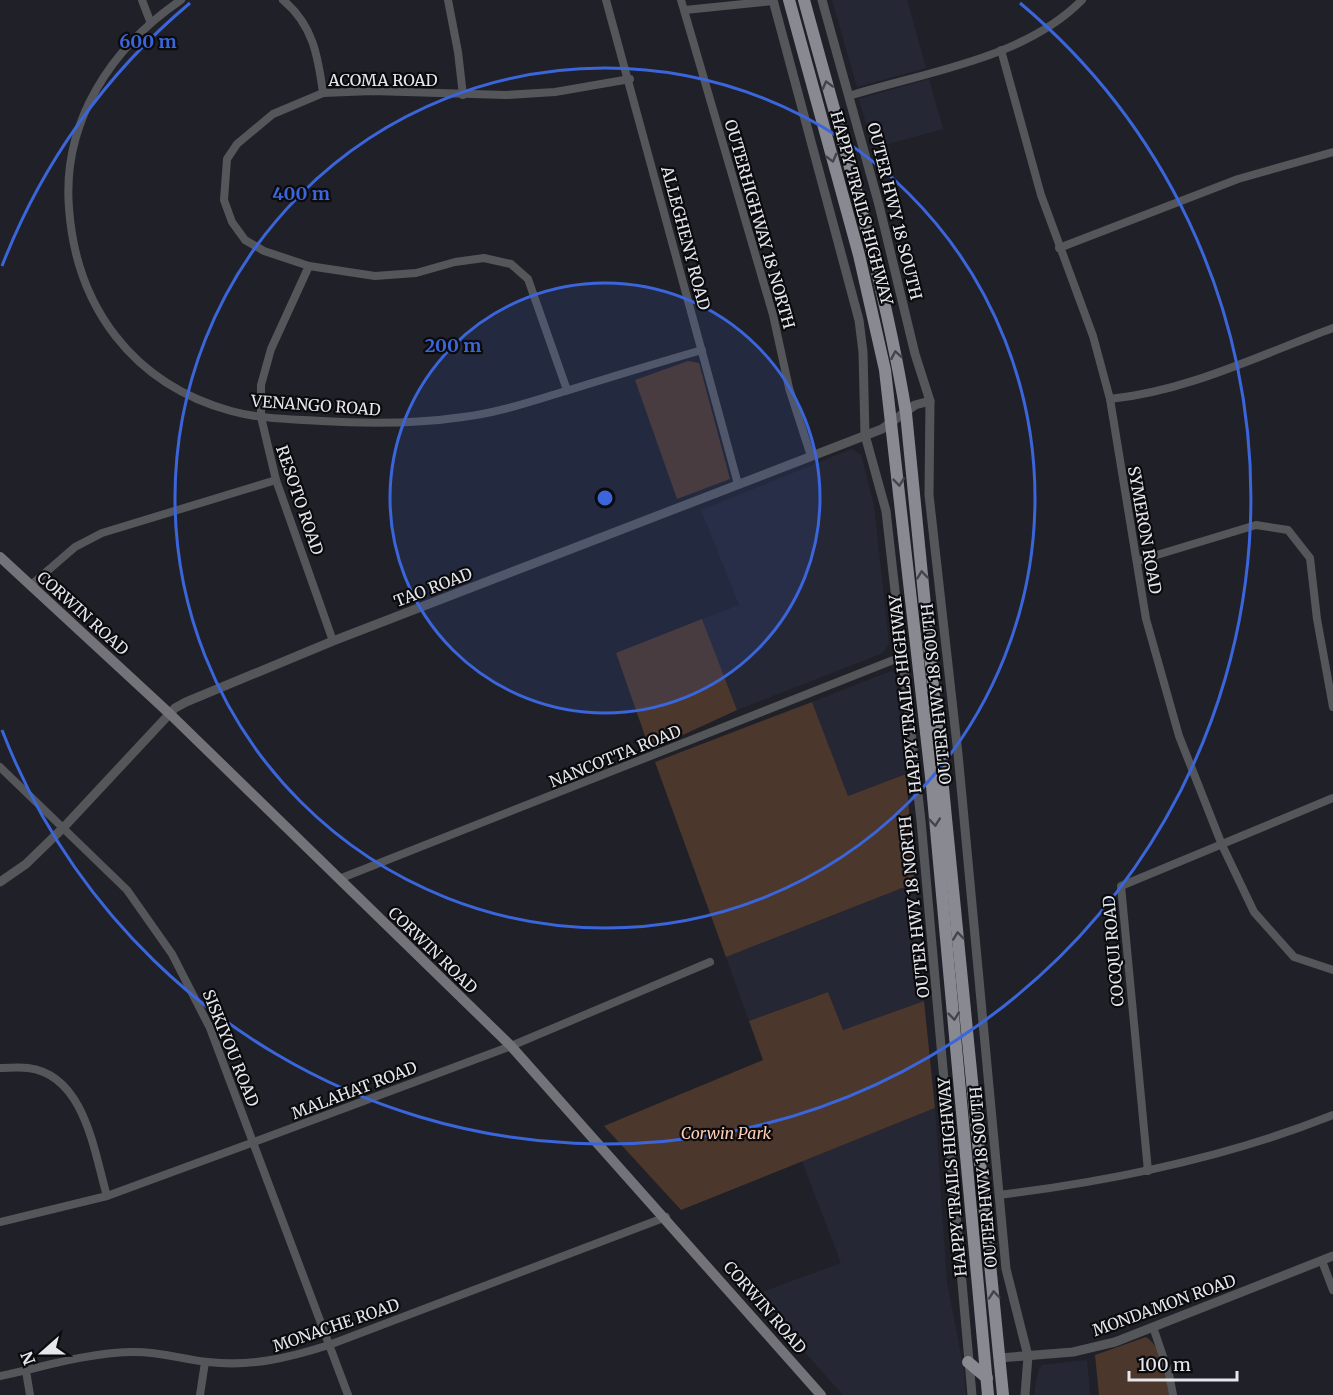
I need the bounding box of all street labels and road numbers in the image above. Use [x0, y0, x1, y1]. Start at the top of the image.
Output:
street label: ACOMA ROAD [327, 70, 438, 90]
street label: HAPPY TRAILS HIGHWAY [826, 109, 898, 308]
street label: OUTERHIGHWAY 18 NORTH [720, 117, 800, 331]
street label: OUTER HWY 18 SOUTH [863, 120, 927, 302]
street label: ALLEGHENY ROAD [657, 163, 715, 312]
street label: VENANGO ROAD [250, 390, 381, 420]
street label: RESOTO ROAD [272, 443, 328, 557]
street label: SYMERON ROAD [1124, 464, 1166, 596]
street label: TAO ROAD [391, 563, 475, 611]
street label: CORWIN ROAD [33, 567, 133, 659]
street label: HAPPY TRAILS HIGHWAY [885, 593, 925, 795]
street label: OUTER HWY 18 SOUTH [917, 602, 955, 785]
street label: NANCOTTA ROAD [546, 720, 684, 792]
street label: OUTER HWY 18 NORTH [894, 815, 934, 999]
street label: COCQUI ROAD [1098, 895, 1128, 1007]
street label: CORWIN ROAD [384, 903, 482, 997]
street label: SISKIYOU ROAD [198, 987, 264, 1109]
street label: MALAHAT ROAD [288, 1057, 420, 1123]
street label: HAPPY TRAILS HIGHWAY [933, 1076, 971, 1277]
street label: OUTER HWY 18 SOUTH [965, 1085, 1001, 1268]
street label: CORWIN ROAD [719, 1257, 811, 1357]
street label: MONDAMON ROAD [1090, 1270, 1238, 1340]
street label: MONACHE ROAD [270, 1294, 402, 1356]

